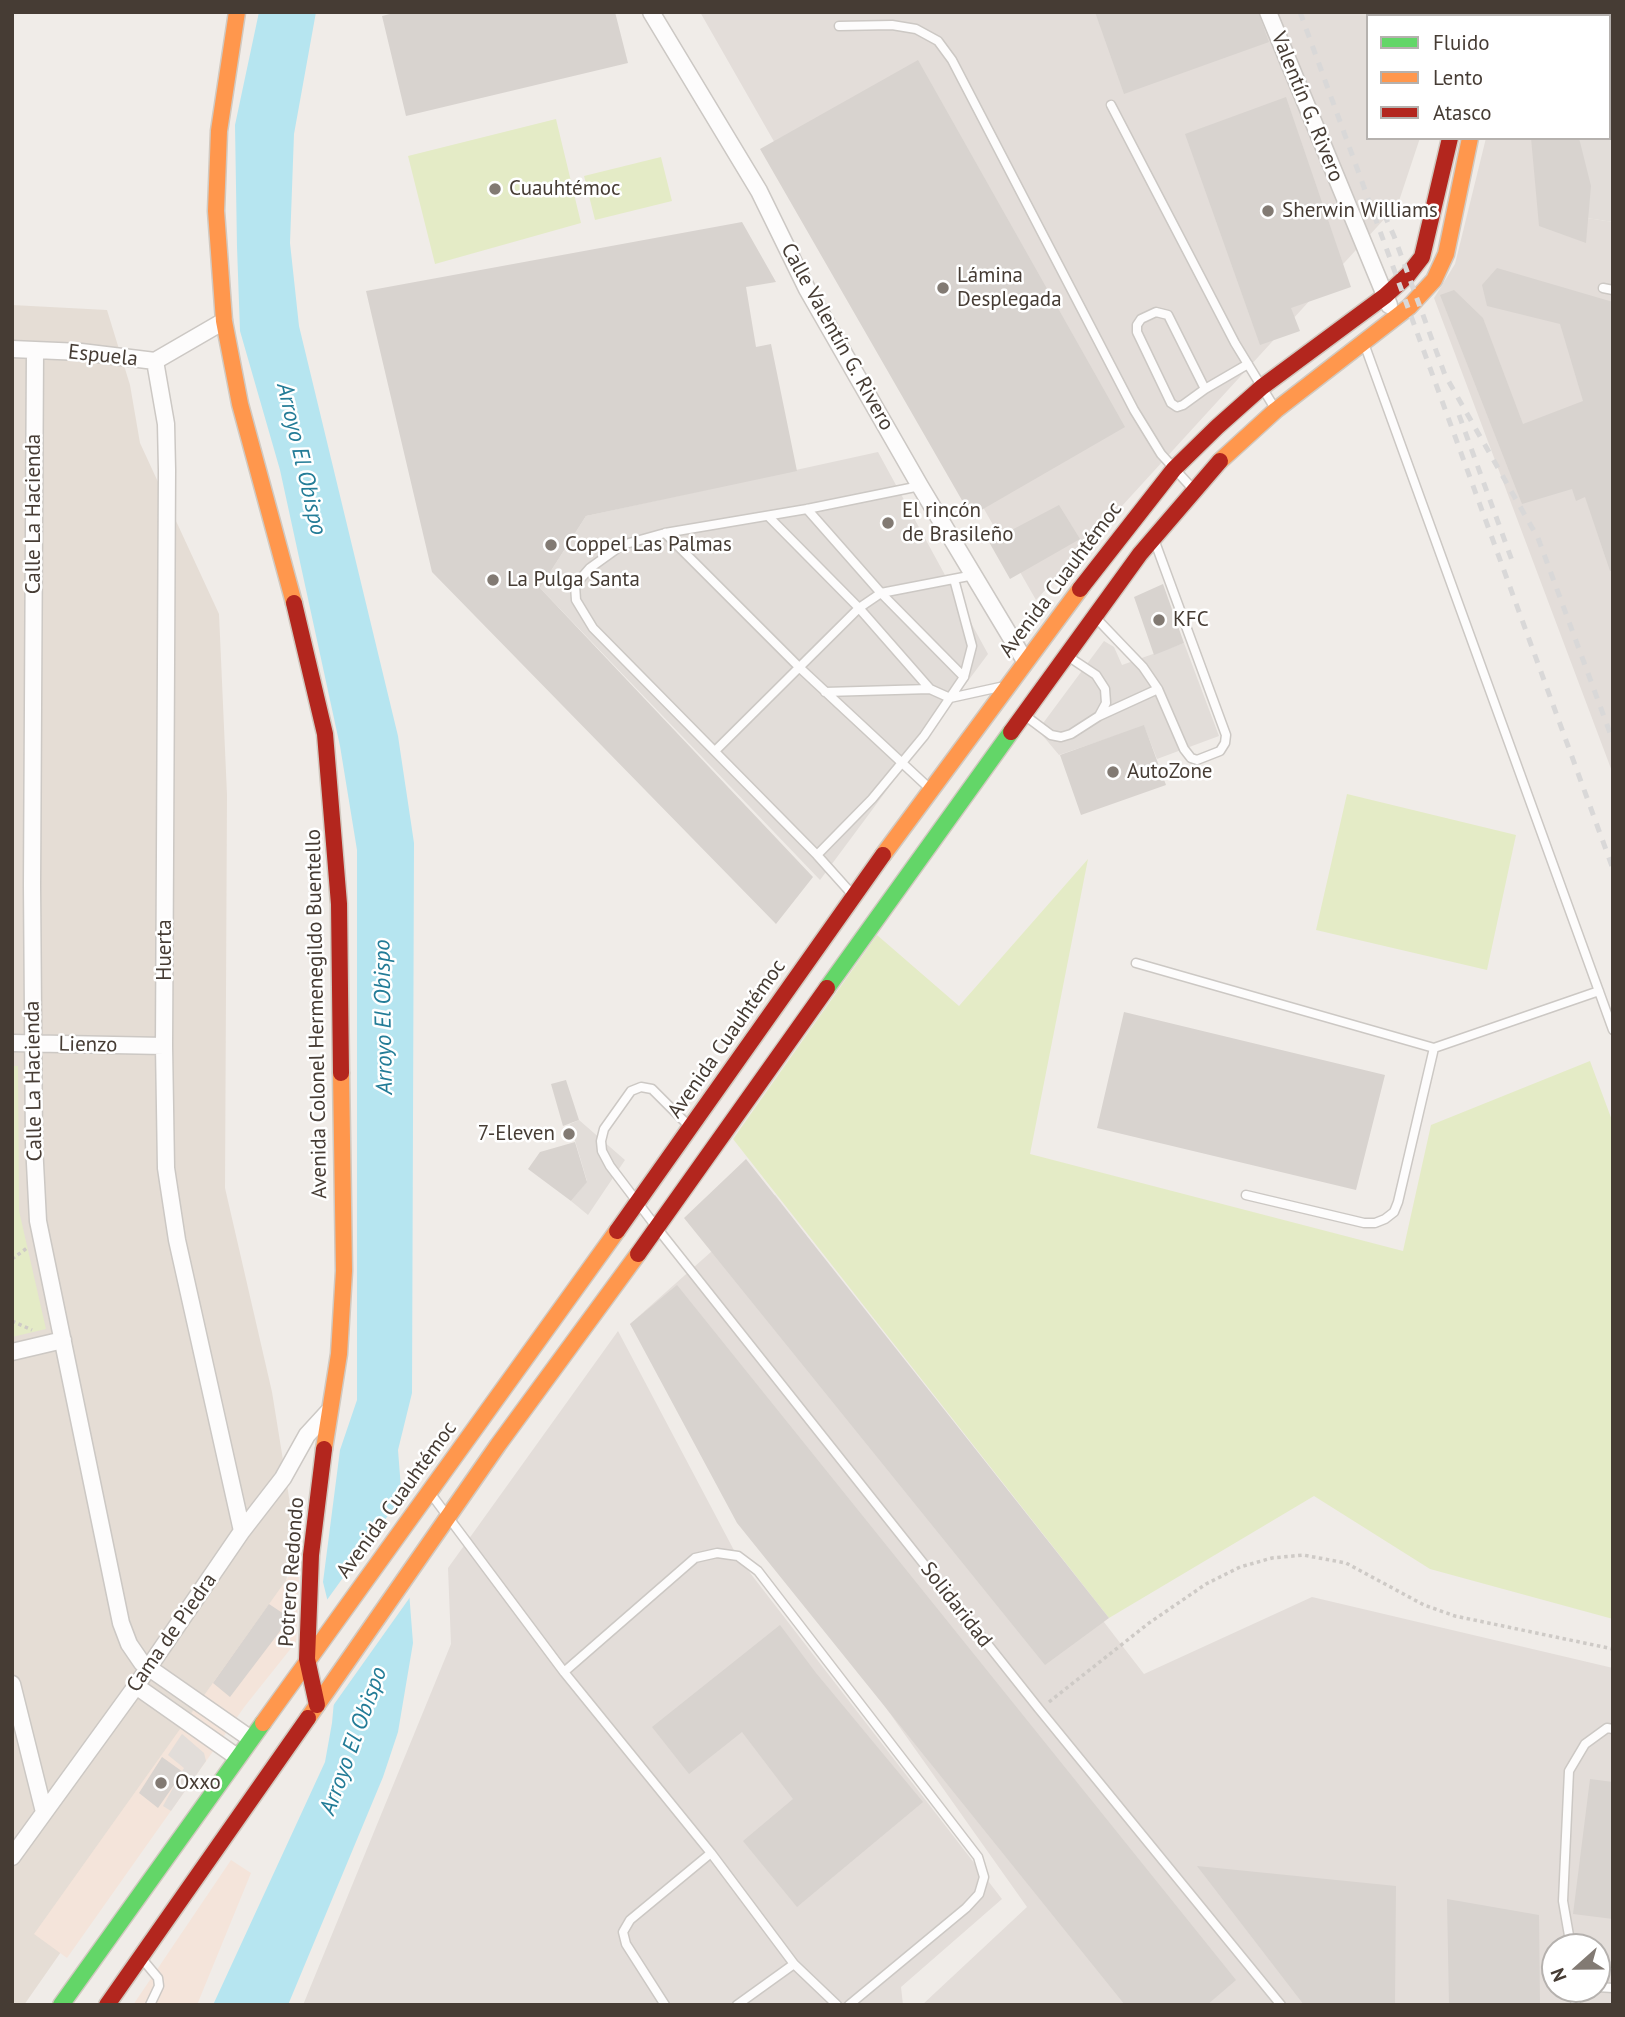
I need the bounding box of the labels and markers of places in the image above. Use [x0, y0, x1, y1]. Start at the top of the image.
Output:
place label: Cuauhtémoc [509, 176, 621, 202]
marker: Cuauhtémoc [487, 181, 503, 197]
place label: Sherwin Williams [1282, 198, 1438, 224]
marker: Sherwin Williams [1260, 203, 1276, 219]
place label: Lámina Desplegada [957, 263, 1062, 313]
marker: Lámina Desplegada [935, 280, 951, 296]
place label: El rincón de Brasileño [902, 498, 1013, 548]
marker: El rincón de Brasileño [880, 515, 896, 531]
place label: Coppel Las Palmas [565, 532, 732, 558]
marker: Coppel Las Palmas [543, 537, 559, 553]
place label: La Pulga Santa [507, 567, 640, 593]
marker: La Pulga Santa [485, 572, 501, 588]
place label: KFC [1173, 607, 1209, 633]
marker: KFC [1151, 612, 1167, 628]
place label: AutoZone [1127, 759, 1213, 785]
marker: AutoZone [1105, 764, 1121, 780]
place label: 7-Eleven [478, 1121, 555, 1147]
marker: 7-Eleven [561, 1126, 577, 1142]
place label: Oxxo [175, 1770, 221, 1796]
marker: Oxxo [153, 1775, 169, 1791]

